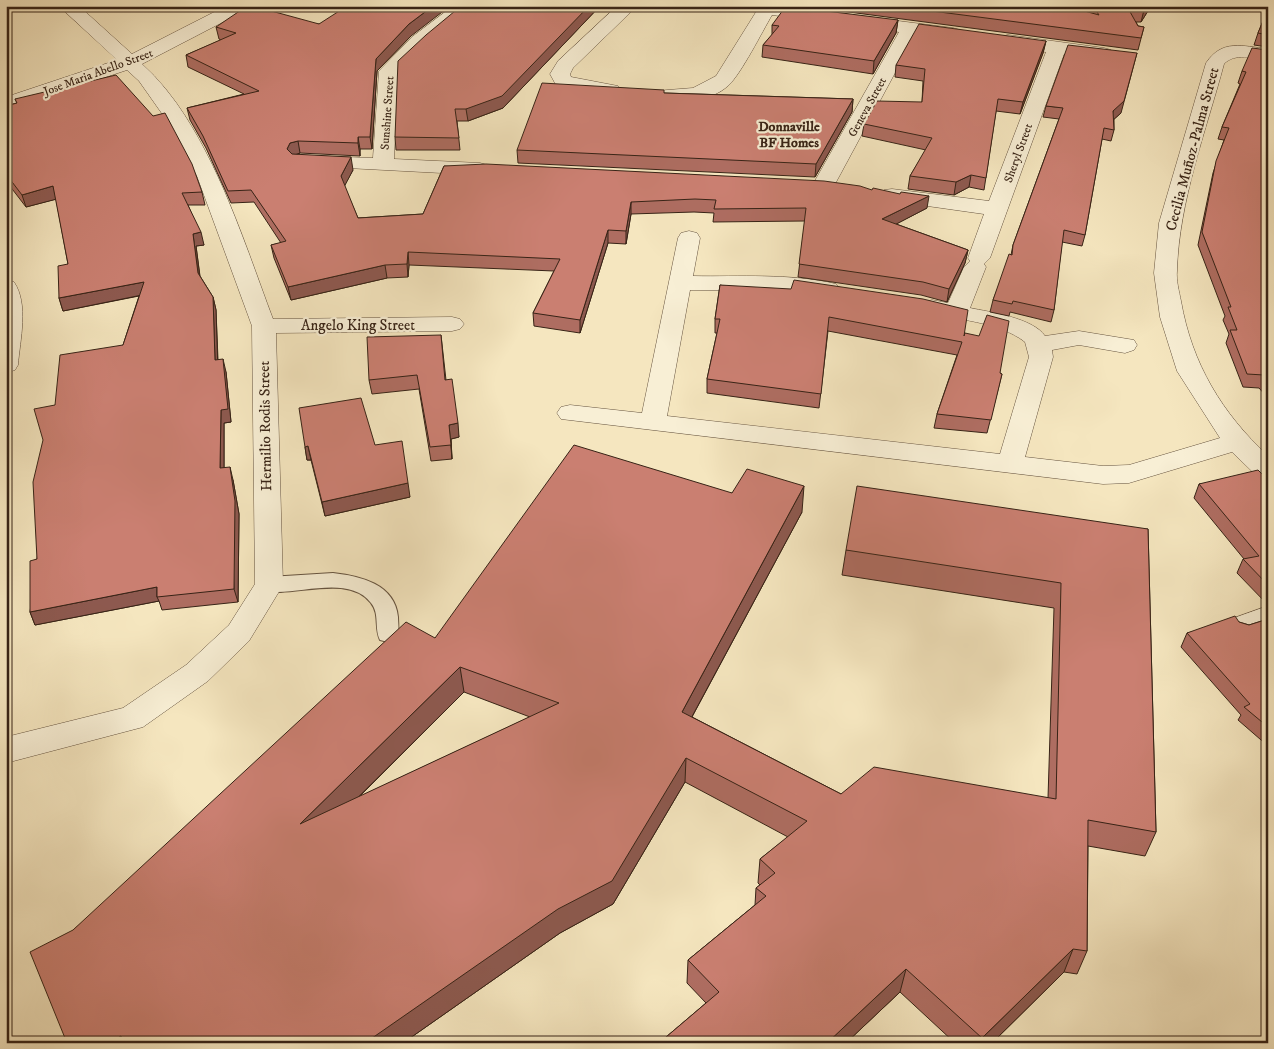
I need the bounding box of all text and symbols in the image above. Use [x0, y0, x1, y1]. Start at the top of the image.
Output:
street label: Jose Maria Abello Street [40, 46, 155, 100]
street label: Cecilia Muñoz-Palma Street [1161, 65, 1224, 233]
street label: Sunshine Street [377, 75, 398, 150]
street label: Geneva Street [845, 75, 890, 140]
district label: Donnaville BF Homes [758, 118, 820, 152]
street label: Sheryl Street [1001, 121, 1036, 185]
street label: Angelo King Street [301, 316, 415, 335]
street label: Hermilio Rodis Street [255, 360, 276, 491]

